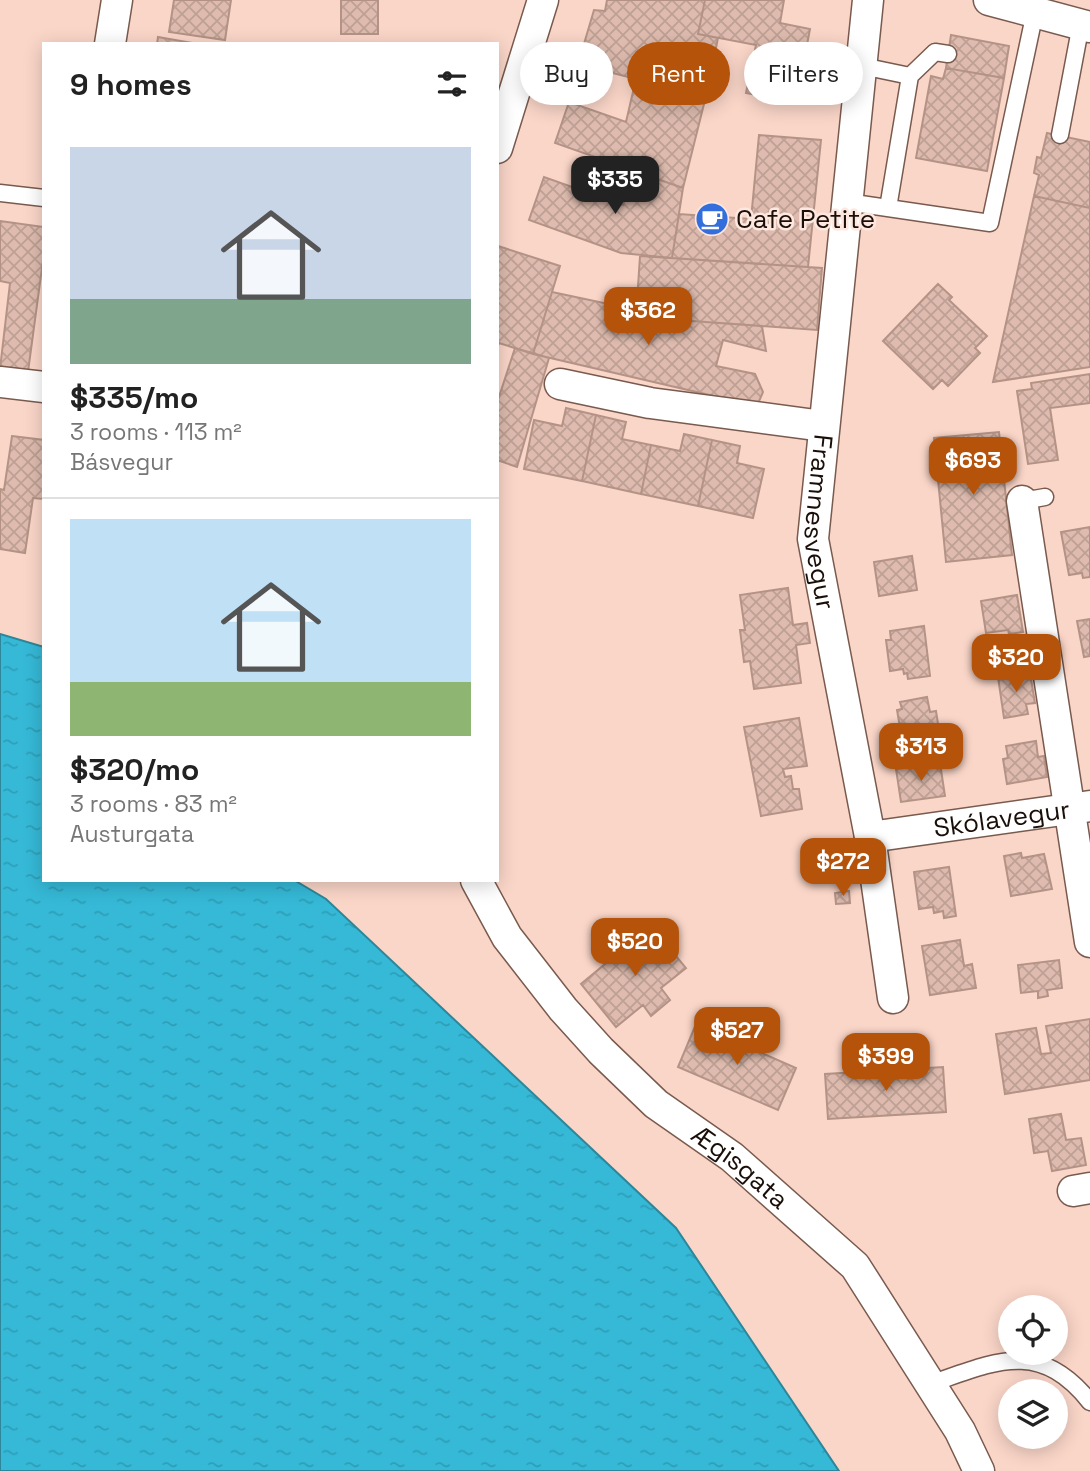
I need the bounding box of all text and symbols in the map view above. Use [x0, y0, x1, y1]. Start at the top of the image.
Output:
chip: Buy [520, 42, 613, 105]
chip: Rent [627, 42, 730, 105]
chip: Filters [744, 42, 863, 105]
text: 9 homes [70, 65, 192, 104]
icon: filters [433, 65, 471, 103]
pin: $335 [574, 156, 656, 216]
text: $335 [587, 164, 643, 194]
icon: home [208, 192, 334, 318]
cafe icon: Cafe Petite [693, 200, 731, 238]
place label: Cafe Petite [736, 202, 875, 236]
pin: $362 [607, 288, 689, 347]
text: $362 [620, 295, 676, 325]
text: $335/mo [70, 378, 198, 417]
text: 3 rooms · 113 m² [70, 417, 242, 447]
street label: Framnesvegur [796, 433, 843, 612]
pin: $693 [932, 438, 1014, 497]
text: $693 [945, 445, 1001, 475]
text: Básvegur [70, 447, 173, 477]
icon: home [208, 564, 334, 690]
pin: $320 [975, 634, 1057, 694]
text: $320 [988, 642, 1044, 672]
pin: $313 [880, 724, 962, 783]
text: $313 [895, 731, 947, 761]
text: $320/mo [70, 750, 199, 789]
text: 3 rooms · 83 m² [70, 789, 237, 819]
street label: Skólavegur [931, 792, 1072, 845]
text: Austurgata [70, 819, 194, 849]
pin: $272 [802, 838, 884, 898]
text: $272 [816, 846, 870, 876]
pin: $520 [594, 918, 676, 978]
text: $520 [607, 926, 663, 956]
pin: $527 [696, 1007, 778, 1067]
text: $527 [710, 1015, 764, 1045]
pin: $399 [845, 1034, 927, 1093]
text: $399 [858, 1041, 914, 1071]
street label: Ægisgata [685, 1117, 796, 1216]
map controls [998, 1295, 1068, 1449]
button: locate [998, 1295, 1068, 1365]
button: layers [998, 1379, 1068, 1449]

